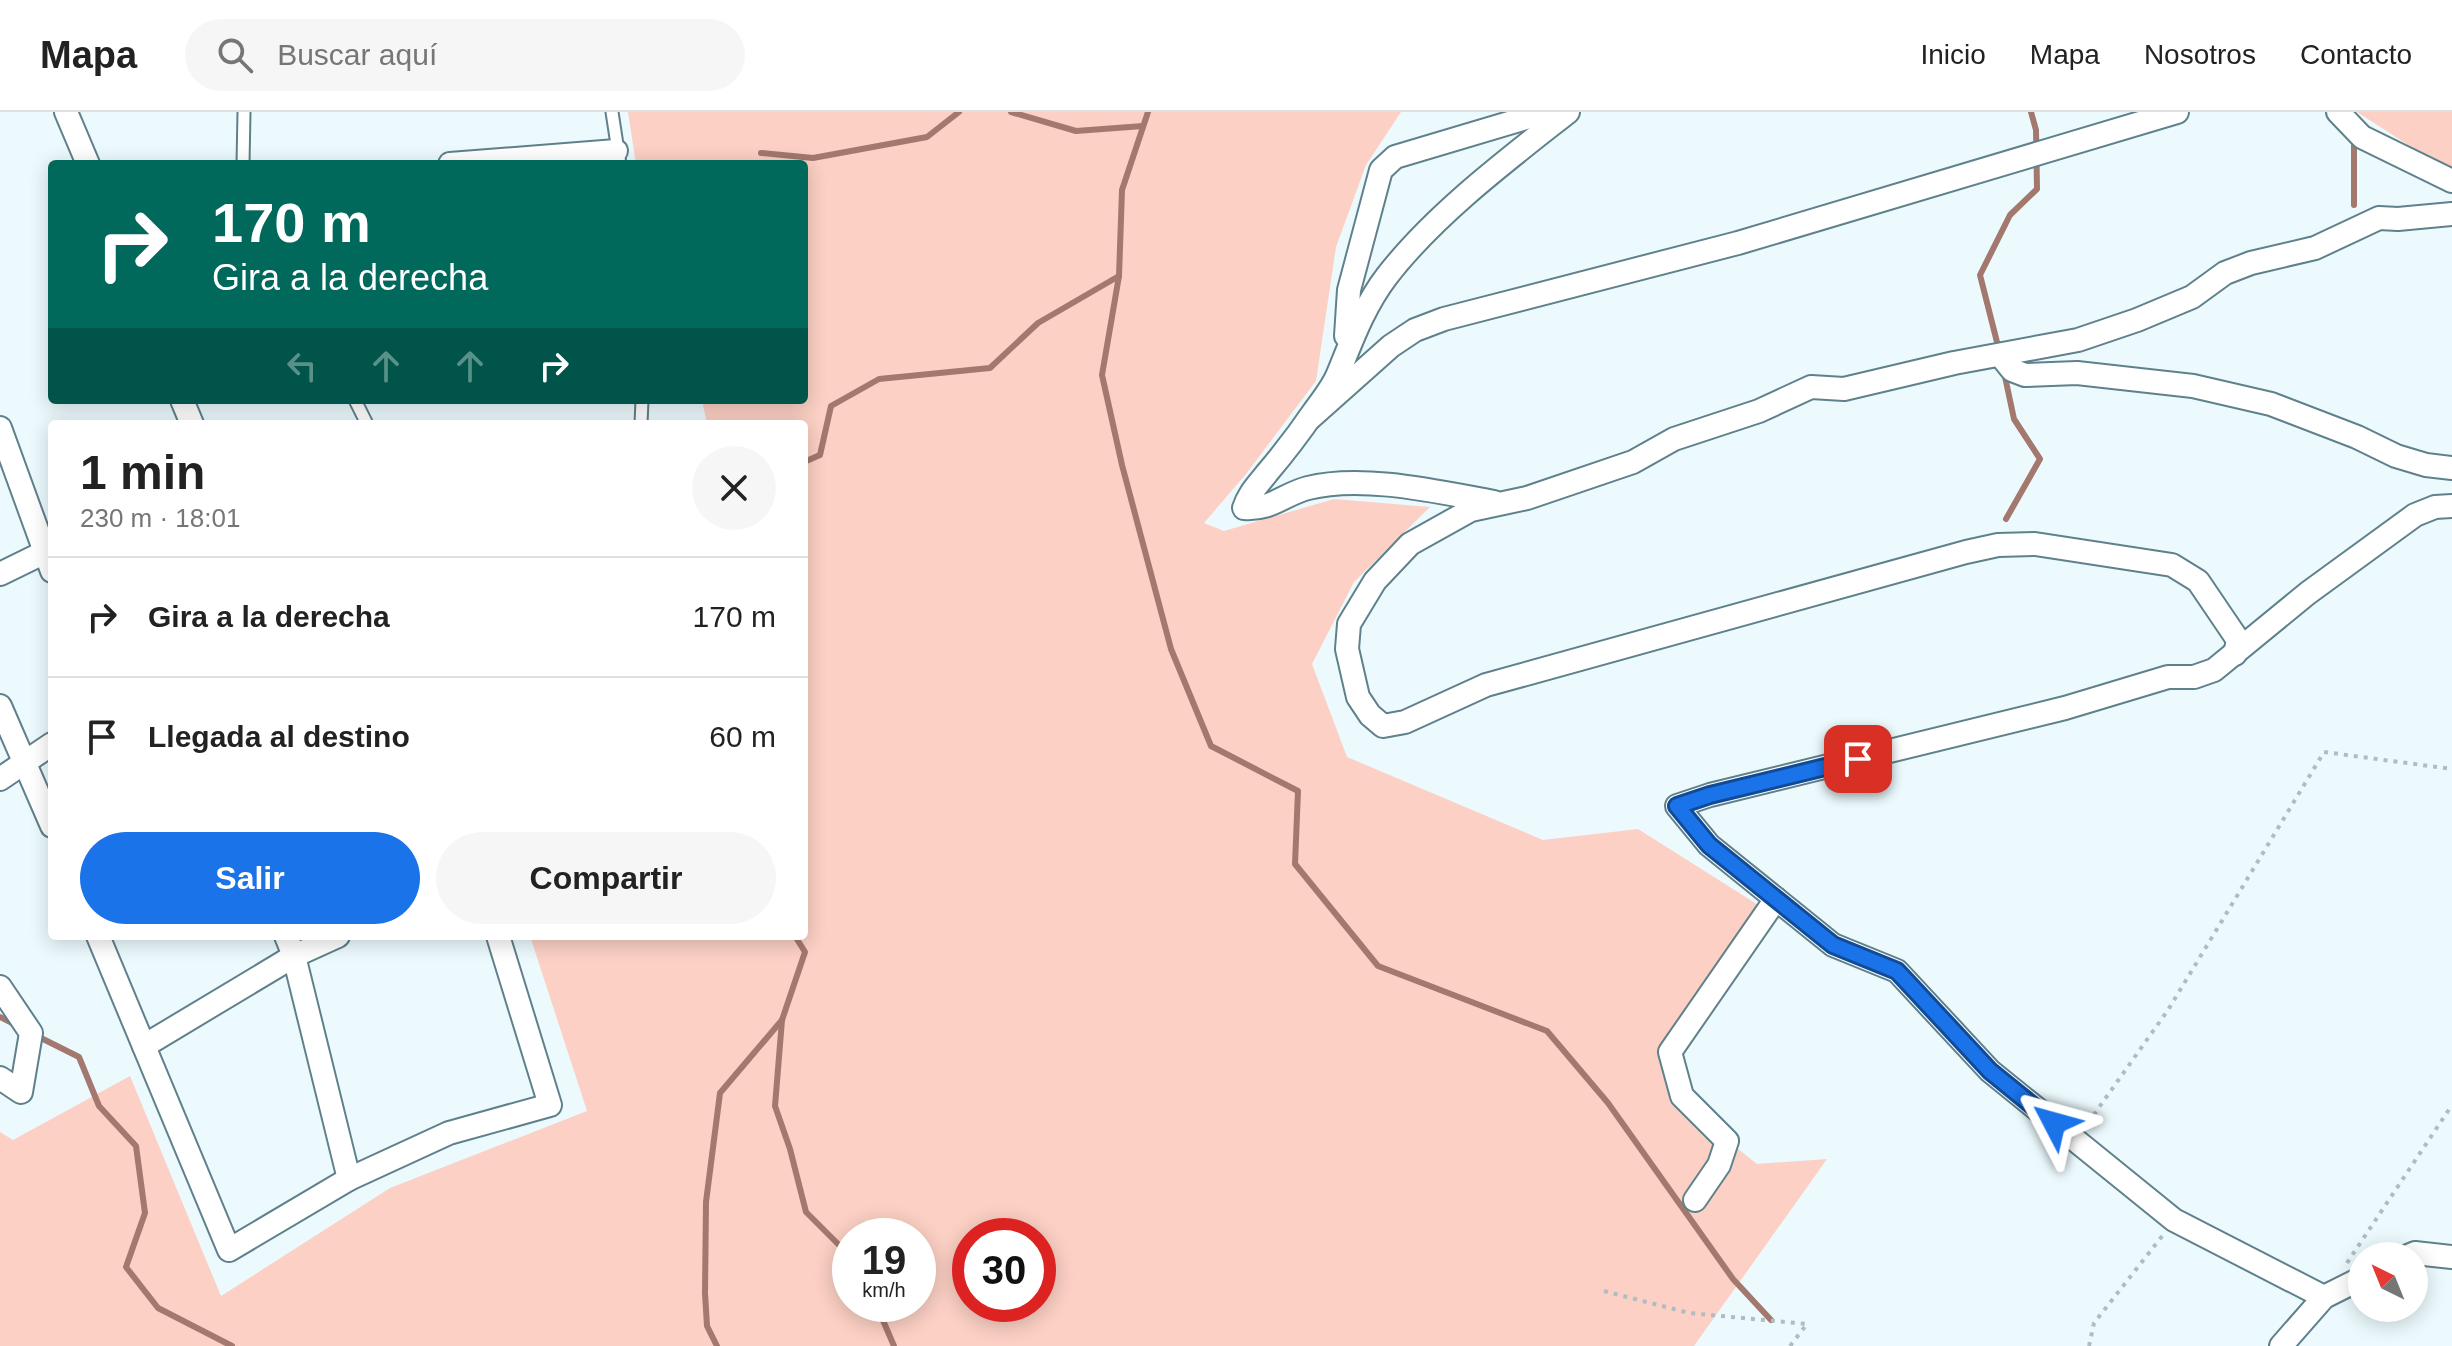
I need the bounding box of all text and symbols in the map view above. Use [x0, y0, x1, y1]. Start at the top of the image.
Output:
search box [185, 19, 745, 91]
icon: search [213, 33, 257, 77]
text: Mapa [40, 34, 137, 76]
text: Buscar aquí [277, 38, 437, 71]
text: Inicio [1920, 39, 1986, 70]
text: Mapa [2030, 39, 2100, 70]
text: Nosotros [2144, 39, 2256, 70]
text: Contacto [2300, 39, 2412, 70]
text: 170 m [212, 191, 371, 254]
icon: right [80, 192, 184, 296]
text: Gira a la derecha [212, 257, 488, 298]
icon: left [280, 344, 324, 388]
icon: ahead [364, 344, 408, 388]
icon: ahead [448, 344, 492, 388]
icon: right [532, 344, 576, 388]
text: 1 min [80, 446, 205, 499]
button: close [692, 446, 776, 530]
text: 230 m · 18:01 [80, 503, 240, 533]
icon: right [80, 595, 124, 639]
text: Gira a la derecha [148, 600, 390, 633]
text: 170 m [693, 600, 776, 633]
icon: arrive [80, 715, 124, 759]
text: Llegada al destino [148, 720, 410, 753]
text: 60 m [709, 720, 776, 753]
pin [1824, 725, 1892, 793]
icon: arrive [1836, 737, 1880, 781]
button: Salir [80, 832, 420, 924]
button: Compartir [436, 832, 776, 924]
position arrow [2012, 1081, 2096, 1165]
speed limit sign: 30 [952, 1218, 1056, 1322]
text: 19 [862, 1238, 906, 1282]
north arrow [2348, 1242, 2428, 1322]
map controls [2348, 1242, 2428, 1322]
text: km/h [862, 1279, 906, 1301]

